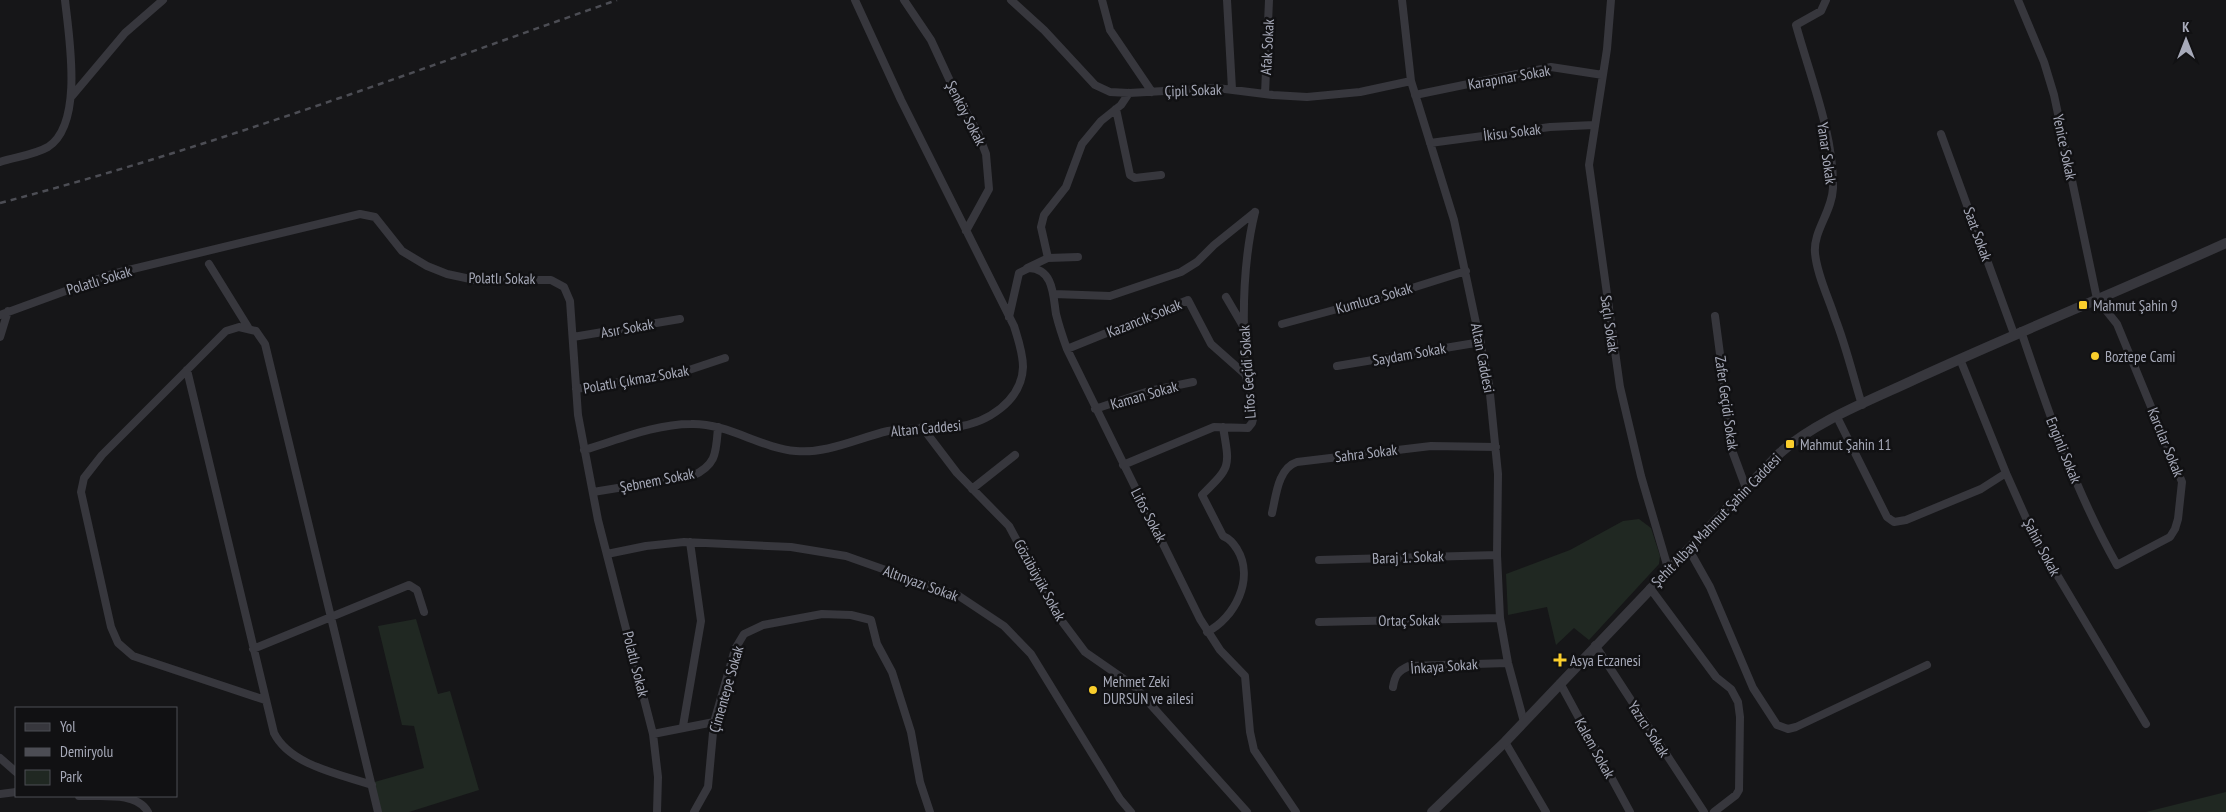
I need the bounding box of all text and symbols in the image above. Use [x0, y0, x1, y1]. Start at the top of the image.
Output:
north arrow [2161, 15, 2211, 65]
street label: Afak Sokak [1256, 18, 1278, 76]
text: K [2182, 18, 2190, 36]
street label: Karapınar Sokak [1466, 60, 1552, 94]
street label: Şenköy Sokak [942, 77, 990, 149]
street label: Çipil Sokak [1164, 80, 1222, 100]
street label: Yenice Sokak [2049, 112, 2081, 182]
street label: İkisu Sokak [1482, 119, 1542, 145]
street label: Yanar Sokak [1813, 121, 1841, 185]
street label: Saat Sokak [1959, 204, 1997, 264]
street label: Polatlı Sokak [64, 261, 134, 299]
street label: Polatlı Sokak [468, 268, 536, 288]
street label: Kumluca Sokak [1334, 278, 1414, 318]
street label: Kazancık Sokak [1104, 294, 1184, 342]
street label: Saçlı Sokak [1597, 294, 1623, 354]
place label: Mahmut Şahin 9 [2093, 296, 2178, 315]
marker: Mahmut Şahin 9 [2077, 299, 2089, 311]
street label: Asır Sokak [599, 314, 655, 342]
street label: Altan Caddesi [1467, 322, 1499, 394]
street label: Lifos Geçidi Sokak [1234, 325, 1260, 419]
street label: Saydam Sokak [1371, 338, 1447, 370]
place label: Boztepe Cami [2105, 347, 2176, 366]
marker: Boztepe Cami [2089, 350, 2101, 362]
street label: Zafer Geçidi Sokak [1711, 355, 1743, 452]
street label: Polatlı Çıkmaz Sokak [582, 360, 690, 398]
street label: Kaman Sokak [1108, 376, 1180, 414]
street label: Karcılar Sokak [2143, 405, 2189, 480]
street label: Enginli Sokak [2042, 414, 2086, 486]
street label: Altan Caddesi [890, 415, 962, 441]
place label: Mahmut Şahin 11 [1800, 435, 1891, 454]
marker: Mahmut Şahin 11 [1784, 438, 1796, 450]
street label: Sahra Sokak [1334, 440, 1399, 466]
street label: Şehit Albay Mahmut Şahin Caddesi [1647, 449, 1785, 591]
street label: Şebnem Sokak [618, 463, 696, 497]
street label: Lifos Sokak [1127, 485, 1171, 545]
street label: Şahin Sokak [2019, 515, 2065, 579]
street label: Gözübüyük Sokak [1010, 536, 1070, 624]
street label: Baraj 1. Sokak [1372, 546, 1444, 568]
street label: Altınyazı Sokak [881, 561, 961, 605]
street label: Ortaç Sokak [1378, 610, 1440, 630]
street label: Polatlı Sokak [619, 629, 653, 699]
street label: Çimentepe Sokak [705, 643, 747, 735]
place label: Asya Eczanesi [1570, 651, 1641, 670]
street label: İnkaya Sokak [1410, 654, 1478, 678]
marker: Asya Eczanesi [1554, 654, 1566, 666]
place label: Mehmet Zeki DURSUN ve ailesi [1103, 672, 1194, 708]
marker: Mehmet Zeki DURSUN ve ailesi [1087, 684, 1099, 696]
street label: Yazıcı Sokak [1624, 697, 1674, 761]
legend [15, 707, 178, 797]
street label: Kalem Sokak [1571, 714, 1619, 782]
text: Yol [60, 717, 76, 736]
text: Demiryolu [60, 742, 113, 761]
text: Park [60, 767, 82, 786]

